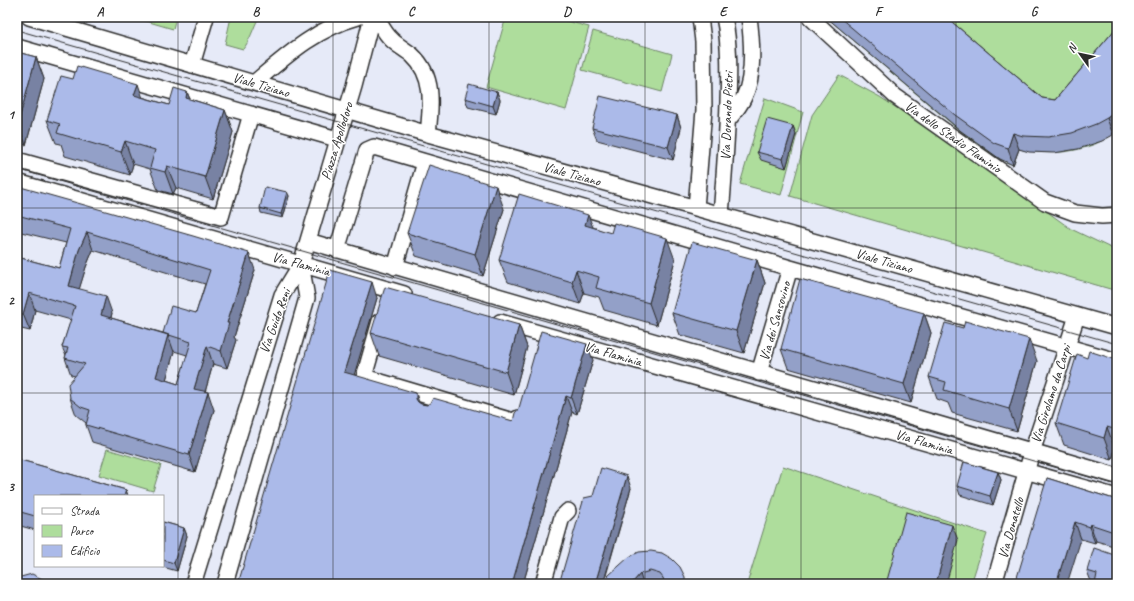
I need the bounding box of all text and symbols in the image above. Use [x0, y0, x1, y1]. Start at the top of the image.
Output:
text: A [97, 4, 105, 20]
text: B [253, 4, 261, 20]
text: C [408, 4, 416, 20]
text: D [563, 4, 572, 20]
text: E [720, 4, 729, 20]
text: F [875, 4, 884, 20]
text: G [1031, 4, 1039, 20]
north arrow [1060, 34, 1100, 74]
text: N [1064, 40, 1081, 55]
street label: Viale Tiziano [231, 69, 292, 102]
street label: Via Dorando Pietri [717, 69, 737, 161]
street label: Via dello Stadio Flaminio [901, 97, 1006, 178]
street label: Piazza Apollodoro [317, 99, 357, 182]
text: 1 [8, 107, 16, 123]
street label: Viale Tiziano [542, 158, 603, 190]
street label: Viale Tiziano [854, 245, 915, 278]
street label: Via Flaminia [270, 248, 333, 280]
street label: Via dei Sansovino [756, 277, 795, 363]
street label: Via Guido Reni [255, 284, 295, 356]
text: 2 [8, 293, 15, 309]
street label: Via Flaminia [582, 338, 645, 371]
street label: Via Girolamo da Carpi [1027, 340, 1076, 445]
street label: Via Flaminia [893, 426, 956, 459]
text: 3 [8, 479, 15, 495]
street label: Via Donatello [994, 494, 1028, 561]
legend [34, 495, 164, 567]
text: Strada [70, 503, 100, 519]
text: Parco [70, 523, 95, 539]
text: Edificio [70, 543, 100, 559]

